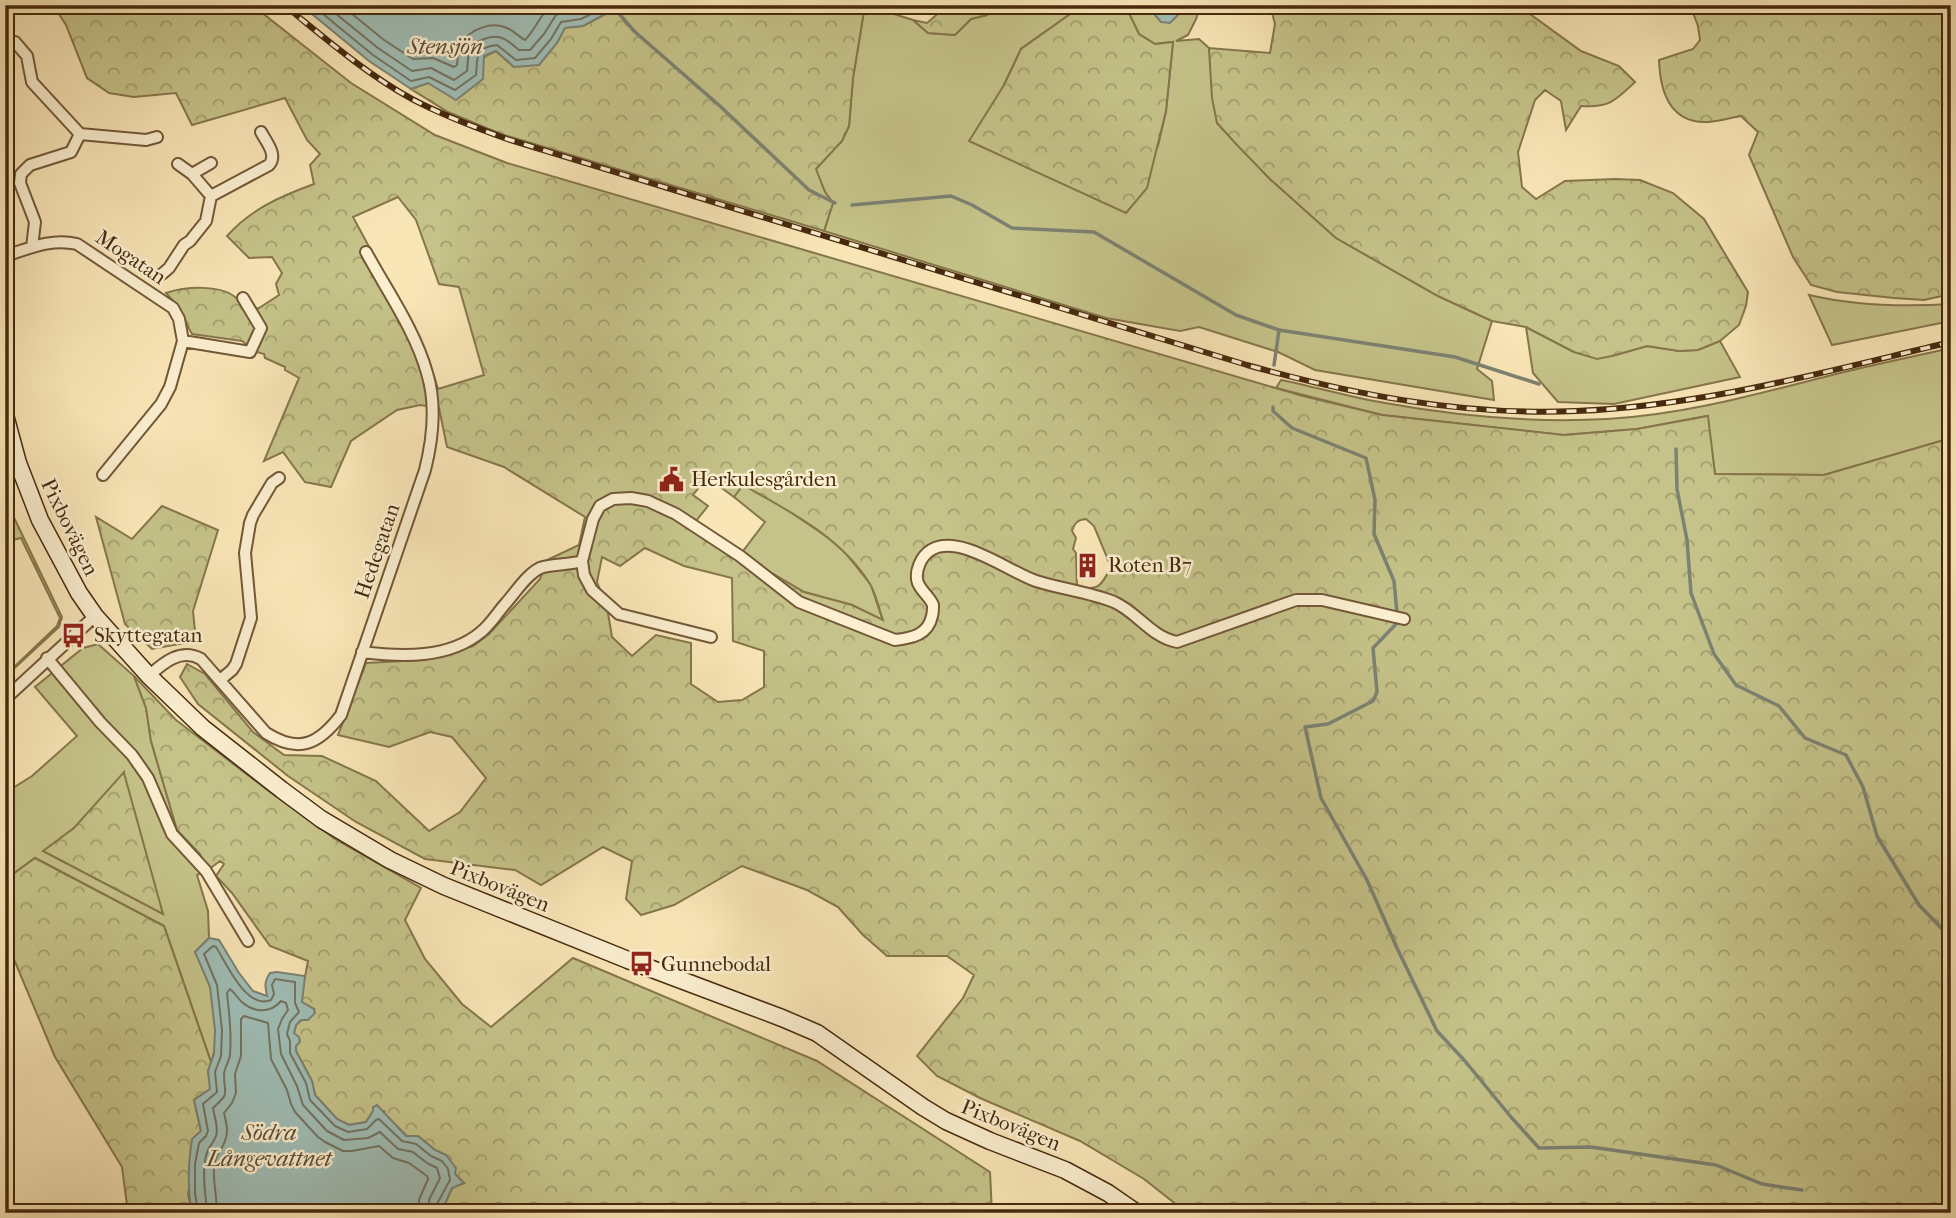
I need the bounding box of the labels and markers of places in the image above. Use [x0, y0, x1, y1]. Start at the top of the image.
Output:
public building icon: Herkulesgården [657, 465, 685, 493]
place label: Herkulesgården [691, 467, 837, 491]
building icon: Roten B7 [1074, 551, 1102, 579]
place label: Roten B7 [1108, 553, 1192, 577]
bus stop icon: Skyttegatan [60, 621, 88, 649]
place label: Skyttegatan [94, 623, 203, 647]
bus stop icon: Gunnebodal [627, 950, 655, 978]
place label: Gunnebodal [661, 952, 771, 976]

